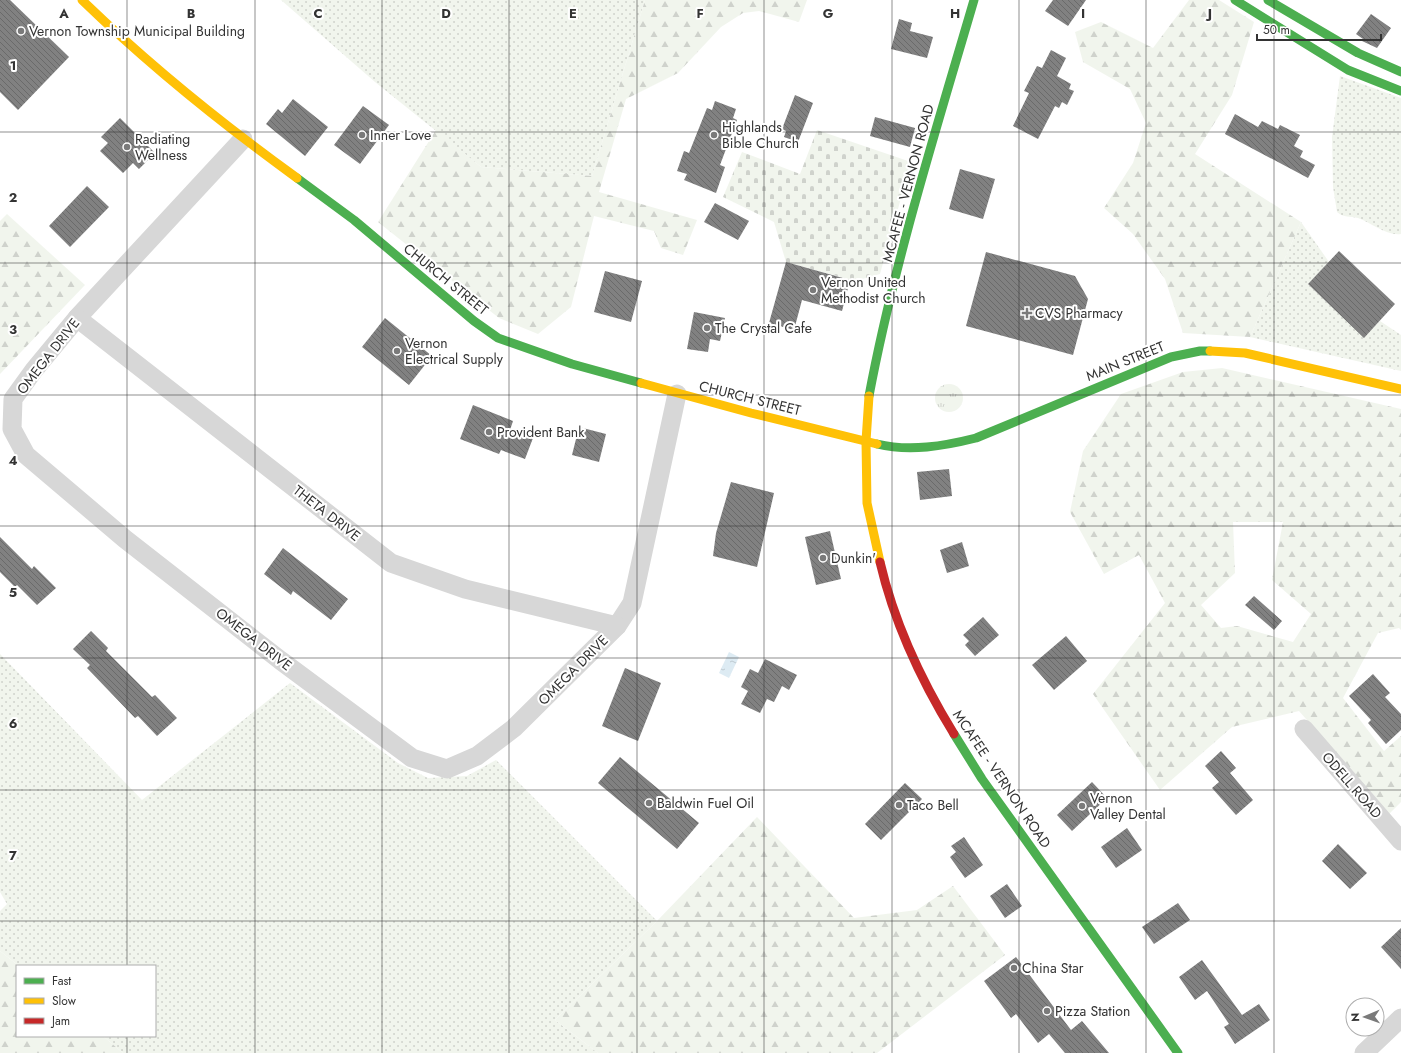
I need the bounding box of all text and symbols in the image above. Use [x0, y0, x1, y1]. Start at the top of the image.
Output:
text: A [58, 4, 69, 23]
text: B [187, 4, 196, 23]
text: C [313, 4, 323, 23]
text: D [441, 4, 451, 23]
text: E [569, 4, 577, 23]
text: F [696, 4, 704, 23]
text: G [823, 4, 834, 23]
text: H [950, 4, 960, 23]
text: I [1081, 4, 1085, 23]
text: J [1205, 4, 1212, 23]
scale bar [1257, 16, 1381, 42]
place label: Vernon Township Municipal Building [29, 21, 245, 41]
text: 50 m [1263, 21, 1290, 39]
marker: Vernon Township Municipal Building [16, 26, 26, 36]
text: 1 [10, 56, 16, 75]
street label: MCAFEE - VERNON ROAD [877, 102, 939, 264]
place label: Highlands Bible Church [722, 117, 799, 153]
place label: Inner Love [370, 125, 431, 145]
place label: Radiating Wellness [135, 129, 190, 165]
marker: Inner Love [357, 130, 367, 140]
marker: Highlands Bible Church [709, 130, 719, 140]
marker: Radiating Wellness [122, 142, 132, 152]
text: 2 [9, 188, 17, 207]
street label: CHURCH STREET [399, 239, 493, 320]
place label: Vernon United Methodist Church [821, 272, 926, 308]
marker: Vernon United Methodist Church [808, 285, 818, 295]
place label: CVS Pharmacy [1035, 303, 1123, 323]
marker: CVS Pharmacy [1022, 308, 1032, 318]
street label: OMEGA DRIVE [12, 314, 84, 398]
place label: The Crystal Cafe [715, 318, 812, 338]
text: 3 [9, 320, 17, 339]
marker: The Crystal Cafe [702, 323, 712, 333]
place label: Vernon Electrical Supply [405, 333, 504, 369]
street label: MAIN STREET [1083, 336, 1168, 386]
marker: Vernon Electrical Supply [392, 346, 402, 356]
street label: CHURCH STREET [697, 376, 803, 420]
place label: Provident Bank [497, 422, 585, 442]
marker: Provident Bank [484, 427, 494, 437]
text: 4 [8, 451, 18, 470]
street label: THETA DRIVE [289, 480, 365, 546]
place label: Dunkin' [831, 548, 876, 568]
marker: Dunkin' [818, 553, 828, 563]
text: 5 [9, 583, 17, 602]
street label: OMEGA DRIVE [212, 603, 296, 675]
street label: OMEGA DRIVE [534, 631, 612, 709]
street label: MCAFEE - VERNON ROAD [948, 706, 1056, 852]
text: 6 [9, 714, 18, 733]
street label: ODELL ROAD [1317, 747, 1387, 823]
place label: Vernon Valley Dental [1090, 788, 1166, 824]
place label: Baldwin Fuel Oil [657, 793, 754, 813]
place label: Taco Bell [907, 795, 959, 815]
marker: Baldwin Fuel Oil [644, 798, 654, 808]
marker: Taco Bell [894, 800, 904, 810]
marker: Vernon Valley Dental [1077, 801, 1087, 811]
text: 7 [9, 846, 17, 865]
place label: China Star [1022, 958, 1084, 978]
marker: China Star [1009, 963, 1019, 973]
legend [16, 965, 156, 1037]
text: Fast [52, 972, 71, 990]
text: Slow [52, 992, 77, 1010]
north arrow [1345, 997, 1385, 1037]
place label: Pizza Station [1055, 1001, 1130, 1021]
marker: Pizza Station [1042, 1006, 1052, 1016]
text: Jam [50, 1012, 70, 1030]
text: N [1347, 1013, 1363, 1022]

